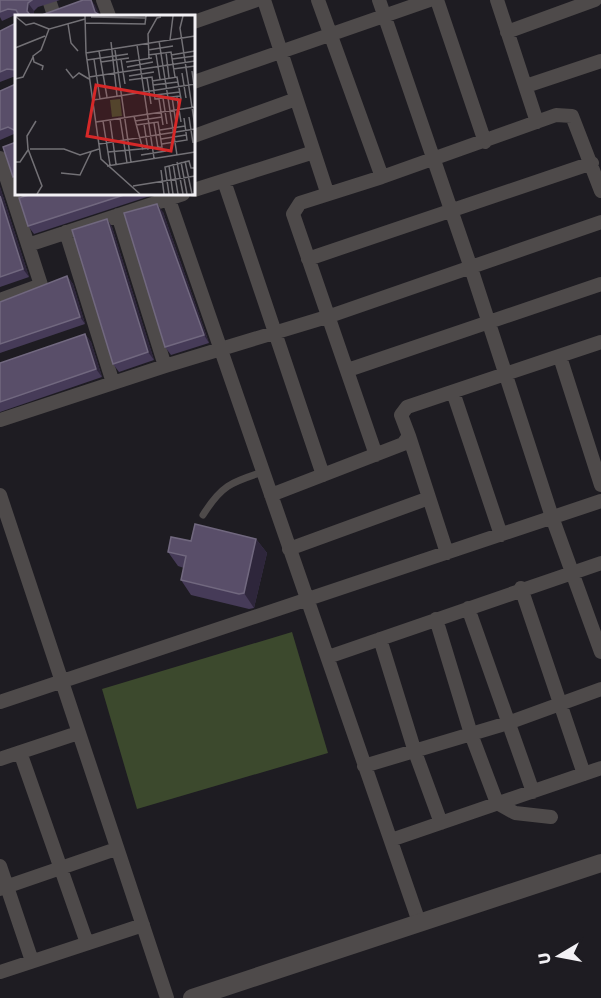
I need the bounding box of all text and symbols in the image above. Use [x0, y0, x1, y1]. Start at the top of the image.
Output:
inset map [15, 15, 195, 195]
north arrow [529, 926, 589, 986]
text: U [532, 951, 557, 966]

